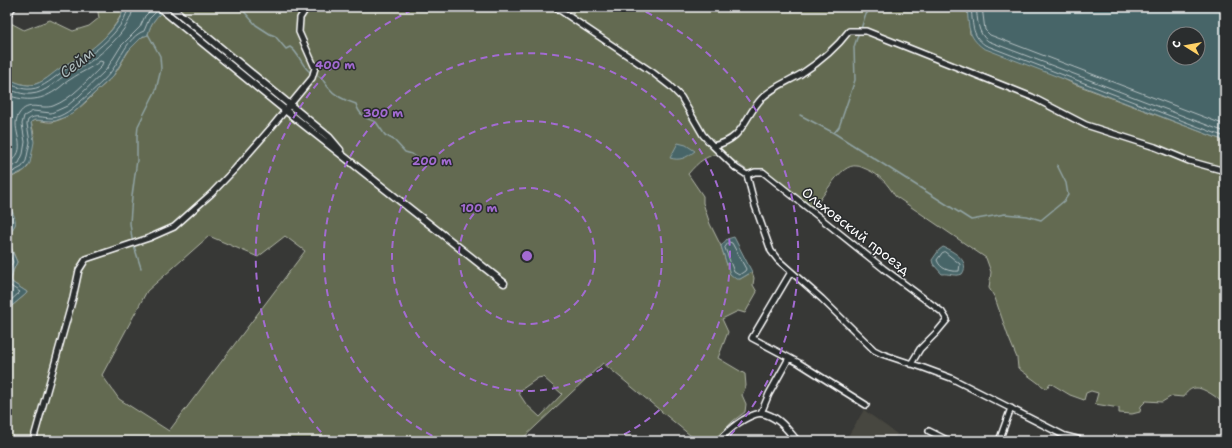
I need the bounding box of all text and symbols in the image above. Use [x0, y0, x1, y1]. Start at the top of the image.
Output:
north arrow [1166, 26, 1206, 66]
text: С [1169, 39, 1185, 49]
water label: Сейм [55, 43, 99, 83]
text: 400 m [315, 57, 355, 73]
text: 300 m [363, 105, 403, 121]
text: 200 m [412, 153, 452, 169]
street label: Ольховский проезд [798, 183, 914, 279]
text: 100 m [461, 200, 498, 216]
centre of rings [520, 249, 534, 263]

